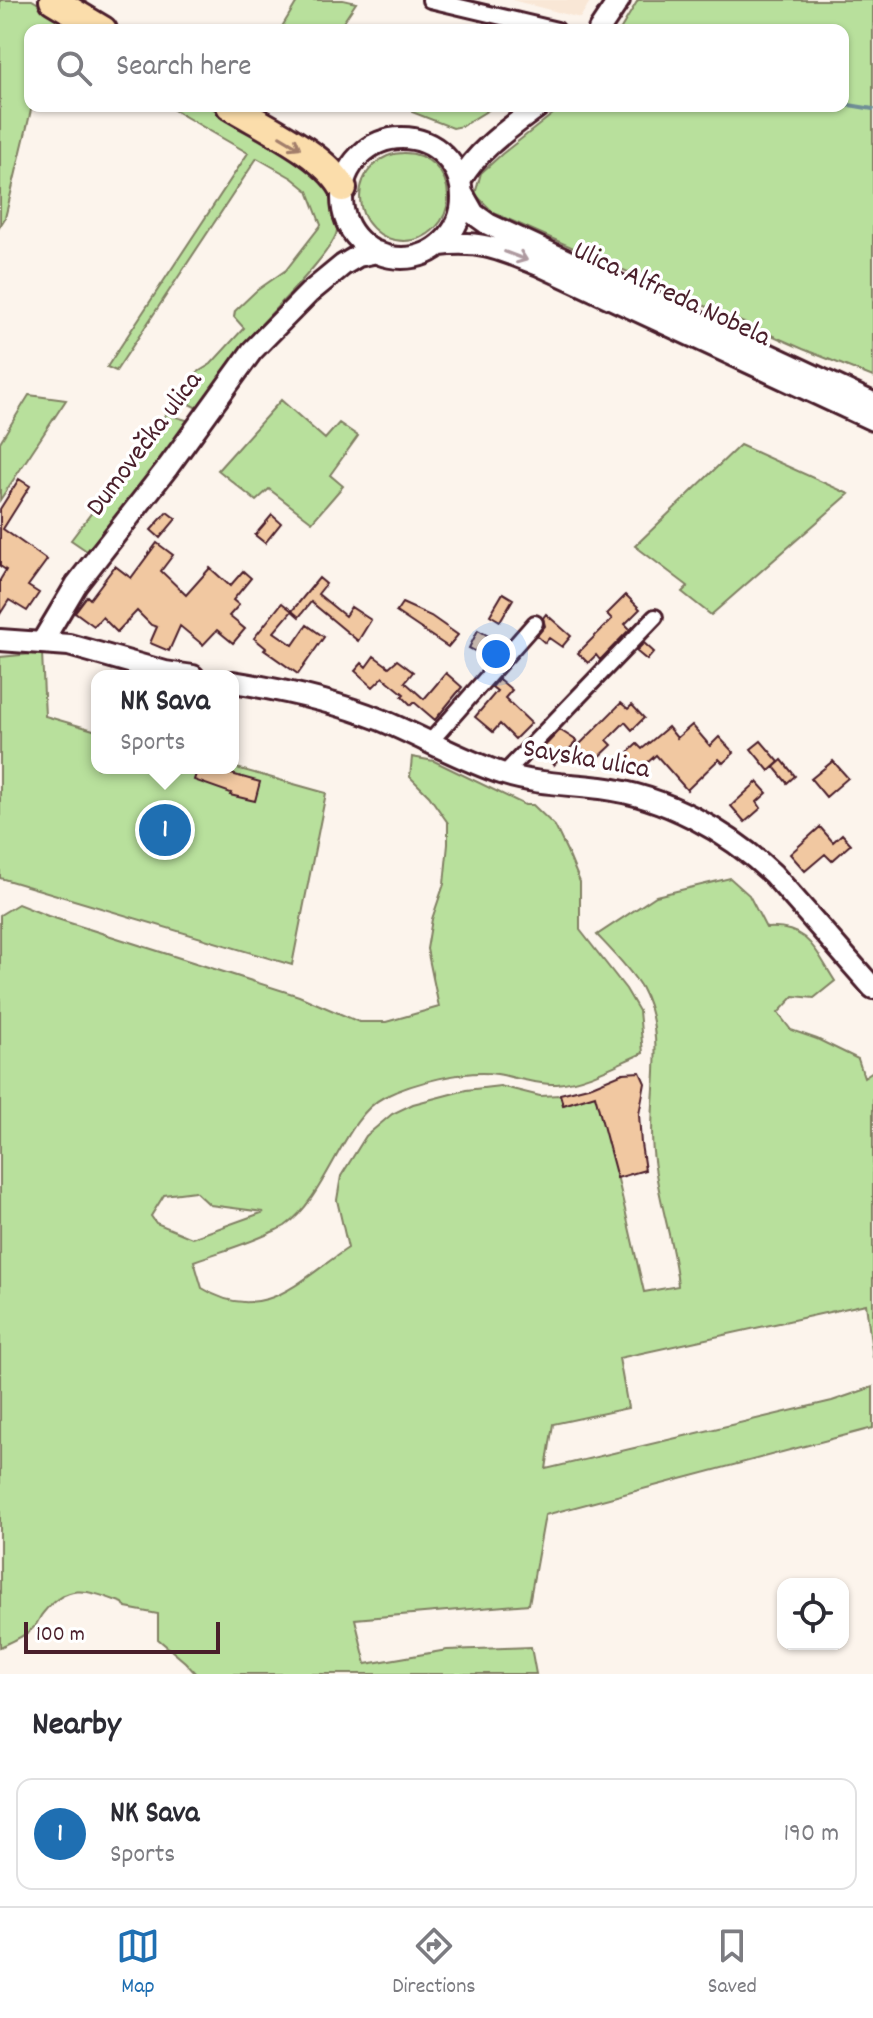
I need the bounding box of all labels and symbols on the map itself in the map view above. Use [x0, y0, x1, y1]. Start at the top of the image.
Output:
one-way arrow [278, 135, 301, 151]
street label: Ulica Alfreda Nobela [566, 233, 777, 360]
one-way arrow [503, 250, 528, 264]
street label: Dumovečka ulica [78, 363, 214, 526]
your location [476, 634, 516, 674]
street label: Savska ulica [519, 730, 653, 792]
pin: 1 [139, 800, 191, 860]
scale bar [24, 1618, 220, 1654]

